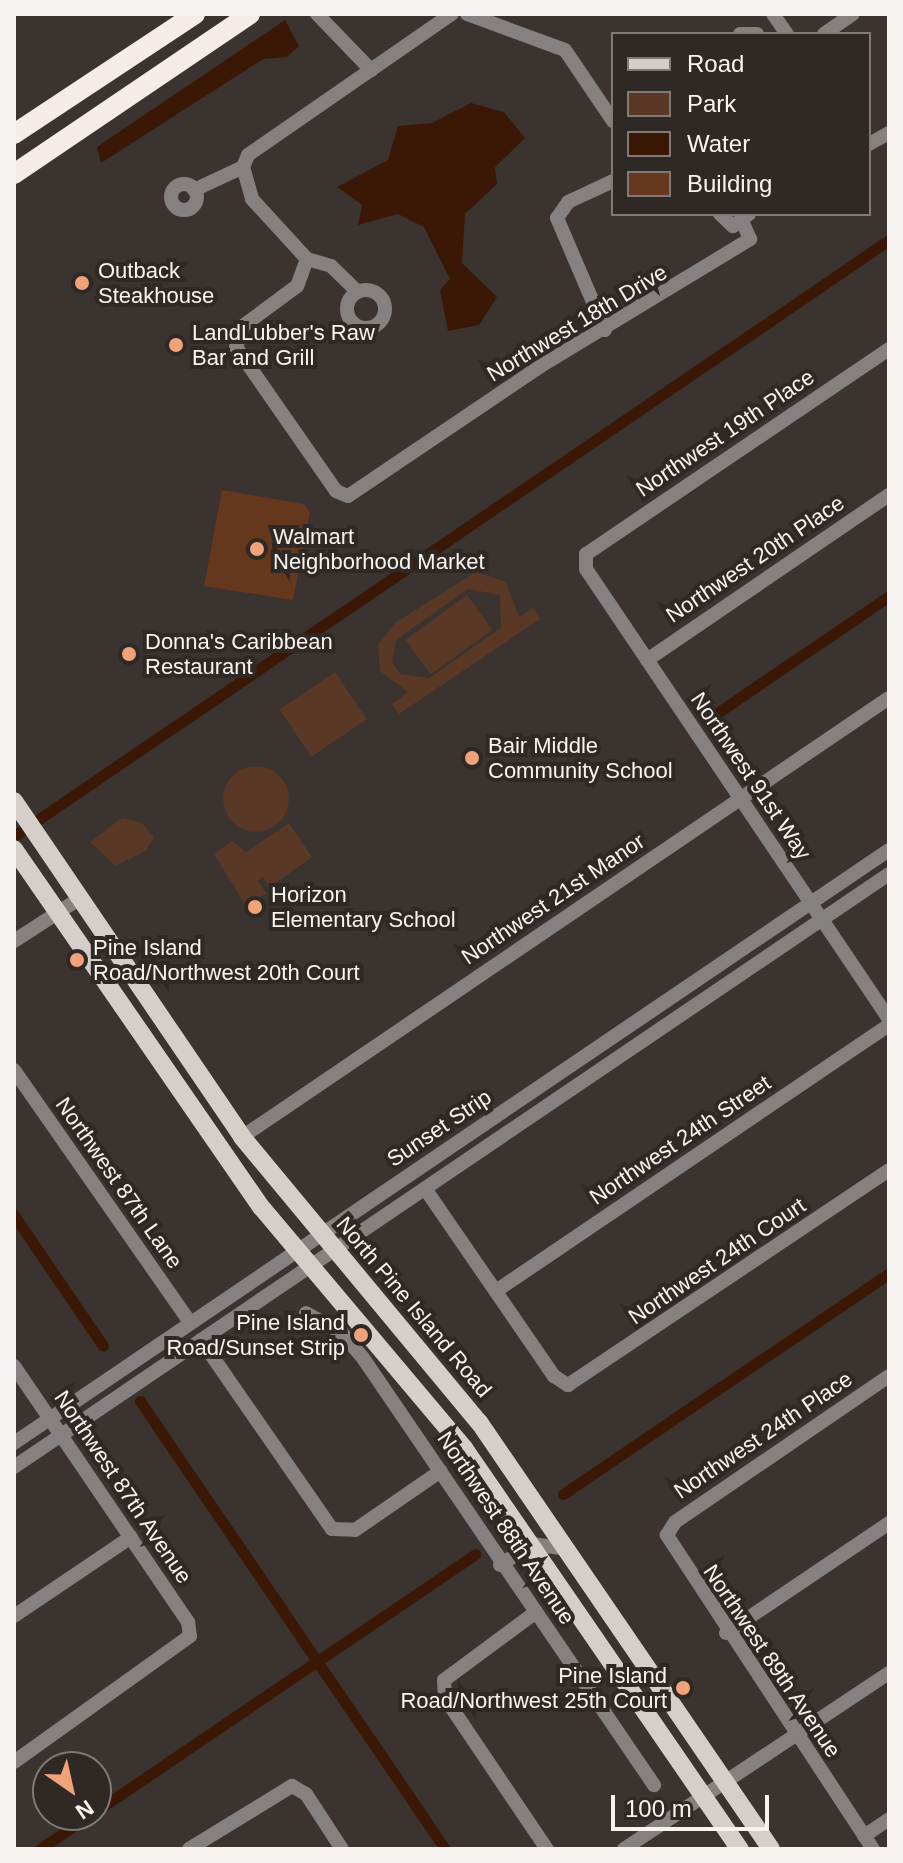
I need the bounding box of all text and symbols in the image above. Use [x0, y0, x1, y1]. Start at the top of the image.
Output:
legend [611, 32, 871, 216]
text: Road [687, 50, 744, 77]
text: Park [687, 90, 736, 117]
text: Water [687, 130, 750, 157]
text: Building [687, 170, 772, 197]
place label: Outback Steakhouse [98, 257, 214, 308]
street label: Northwest 18th Drive [482, 259, 672, 387]
marker: Outback Steakhouse [73, 274, 91, 292]
place label: LandLubber's Raw Bar and Grill [192, 319, 375, 370]
marker: LandLubber's Raw Bar and Grill [167, 336, 185, 354]
street label: Northwest 19th Place [631, 364, 819, 502]
street label: Northwest 20th Place [661, 490, 849, 628]
place label: Walmart Neighborhood Market [273, 523, 485, 574]
marker: Walmart Neighborhood Market [248, 540, 266, 558]
place label: Donna's Caribbean Restaurant [145, 628, 333, 680]
marker: Donna's Caribbean Restaurant [120, 645, 138, 663]
street label: Northwest 91st Way [685, 687, 817, 865]
place label: Bair Middle Community School [488, 732, 673, 784]
marker: Bair Middle Community School [463, 749, 481, 767]
street label: Northwest 21st Manor [456, 828, 650, 970]
place label: Horizon Elementary School [271, 881, 456, 932]
marker: Horizon Elementary School [246, 898, 264, 916]
place label: Pine Island Road/Northwest 20th Court [93, 934, 360, 986]
marker: Pine Island Road/Northwest 20th Court [68, 951, 86, 969]
street label: Northwest 24th Street [584, 1070, 776, 1210]
street label: Sunset Strip [382, 1084, 496, 1172]
street label: Northwest 87th Lane [50, 1092, 188, 1274]
street label: Northwest 24th Court [623, 1192, 811, 1330]
street label: North Pine Island Road [331, 1211, 497, 1403]
place label: Pine Island Road/Sunset Strip [166, 1309, 345, 1360]
marker: Pine Island Road/Sunset Strip [352, 1326, 370, 1344]
street label: Northwest 24th Place [669, 1366, 857, 1504]
street label: Northwest 87th Avenue [48, 1385, 198, 1589]
street label: Northwest 88th Avenue [431, 1426, 581, 1630]
street label: Northwest 89th Avenue [697, 1559, 847, 1763]
place label: Pine Island Road/Northwest 25th Court [400, 1662, 667, 1714]
marker: Pine Island Road/Northwest 25th Court [674, 1679, 692, 1697]
north arrow [32, 1751, 112, 1831]
scale bar [615, 1779, 773, 1829]
text: N [71, 1795, 98, 1824]
text: 100 m [625, 1795, 692, 1822]

